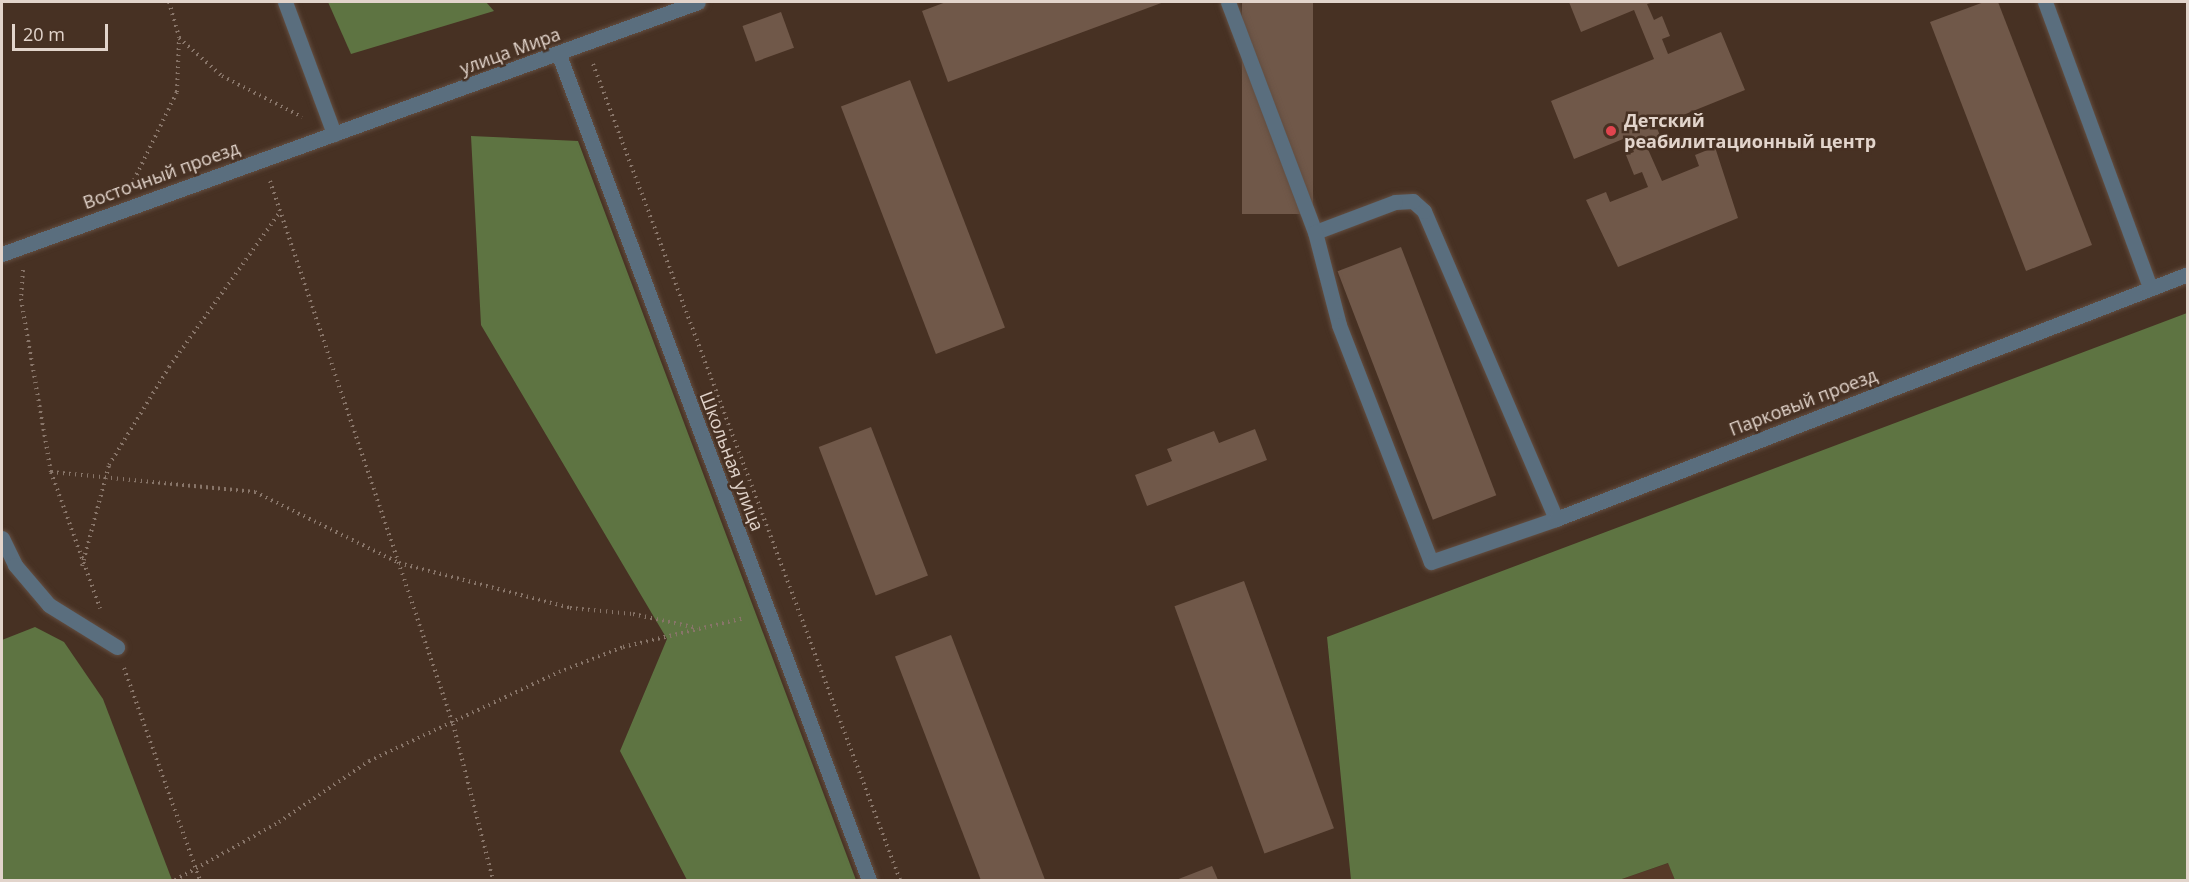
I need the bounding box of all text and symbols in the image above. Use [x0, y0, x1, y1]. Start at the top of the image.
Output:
scale bar [15, 12, 111, 50]
text: 20 m [23, 22, 65, 46]
street label: улица Мира [457, 23, 563, 79]
place label: Детский реабилитационный центр [1624, 110, 1876, 152]
marker: Детский реабилитационный центр [1602, 122, 1620, 140]
street label: Восточный проезд [80, 137, 242, 213]
street label: Парковый проезд [1726, 364, 1880, 440]
street label: Школьная улица [695, 388, 769, 534]

